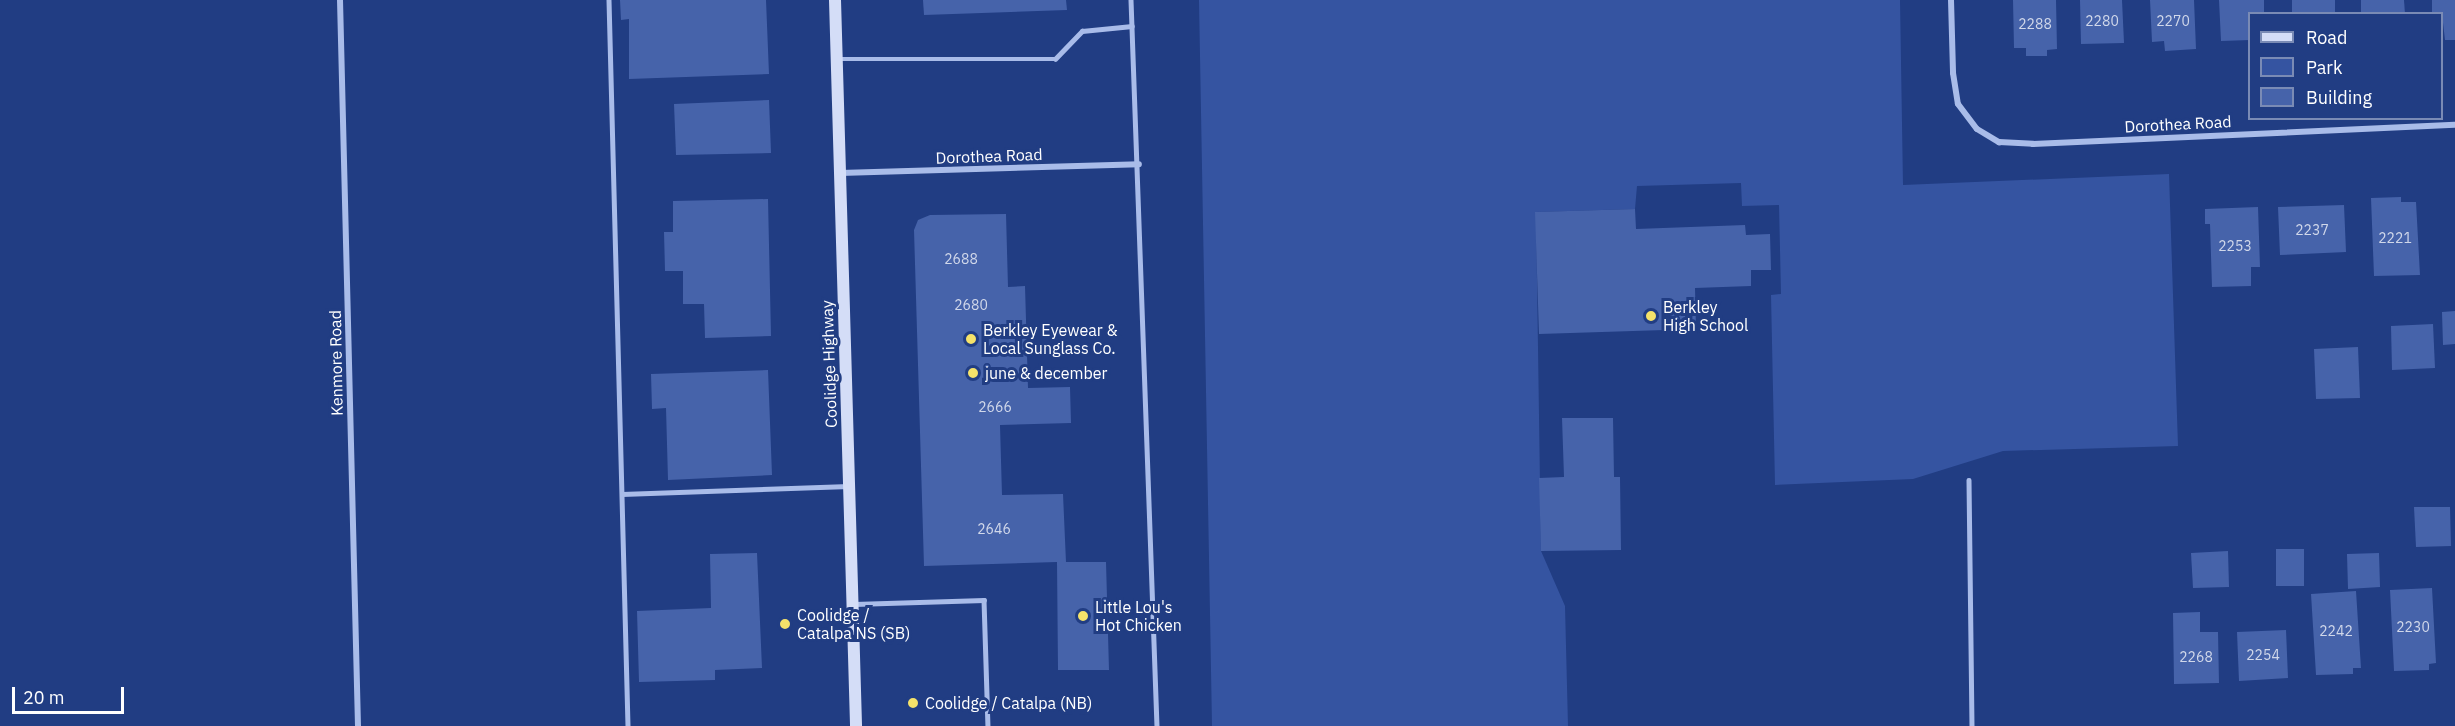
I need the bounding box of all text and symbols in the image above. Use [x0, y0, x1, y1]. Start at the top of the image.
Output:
legend [2248, 12, 2443, 120]
house number: 2280 [2085, 13, 2119, 29]
house number: 2270 [2156, 13, 2190, 29]
house number: 2288 [2018, 16, 2052, 32]
text: Road [2306, 26, 2347, 49]
text: Park [2306, 56, 2342, 79]
text: Building [2306, 86, 2372, 109]
street label: Dorothea Road [2124, 112, 2232, 136]
street label: Dorothea Road [935, 145, 1043, 167]
house number: 2237 [2295, 222, 2329, 238]
house number: 2221 [2378, 230, 2412, 246]
house number: 2253 [2218, 238, 2252, 254]
house number: 2688 [944, 251, 978, 267]
house number: 2680 [954, 297, 988, 313]
place label: Berkley High School [1663, 297, 1748, 335]
street label: Coolidge Highway [817, 300, 841, 428]
marker: Berkley High School [1644, 309, 1658, 323]
street label: Kenmore Road [325, 310, 347, 416]
place label: Berkley Eyewear & Local Sunglass Co. [983, 320, 1118, 358]
marker: Berkley Eyewear & Local Sunglass Co. [964, 332, 978, 346]
place label: june & december [985, 363, 1107, 383]
marker: june & december [966, 366, 980, 380]
house number: 2666 [978, 399, 1012, 415]
house number: 2646 [977, 521, 1011, 537]
place label: Little Lou's Hot Chicken [1095, 597, 1182, 635]
place label: Coolidge / Catalpa NS (SB) [797, 605, 910, 643]
marker: Little Lou's Hot Chicken [1076, 609, 1090, 623]
marker: Coolidge / Catalpa NS (SB) [778, 617, 792, 631]
house number: 2230 [2396, 619, 2430, 635]
house number: 2242 [2319, 623, 2353, 639]
house number: 2254 [2246, 647, 2280, 663]
house number: 2268 [2179, 649, 2213, 665]
scale bar [15, 675, 128, 713]
text: 20 m [23, 686, 65, 709]
place label: Coolidge / Catalpa (NB) [925, 693, 1092, 713]
marker: Coolidge / Catalpa (NB) [906, 696, 920, 710]

